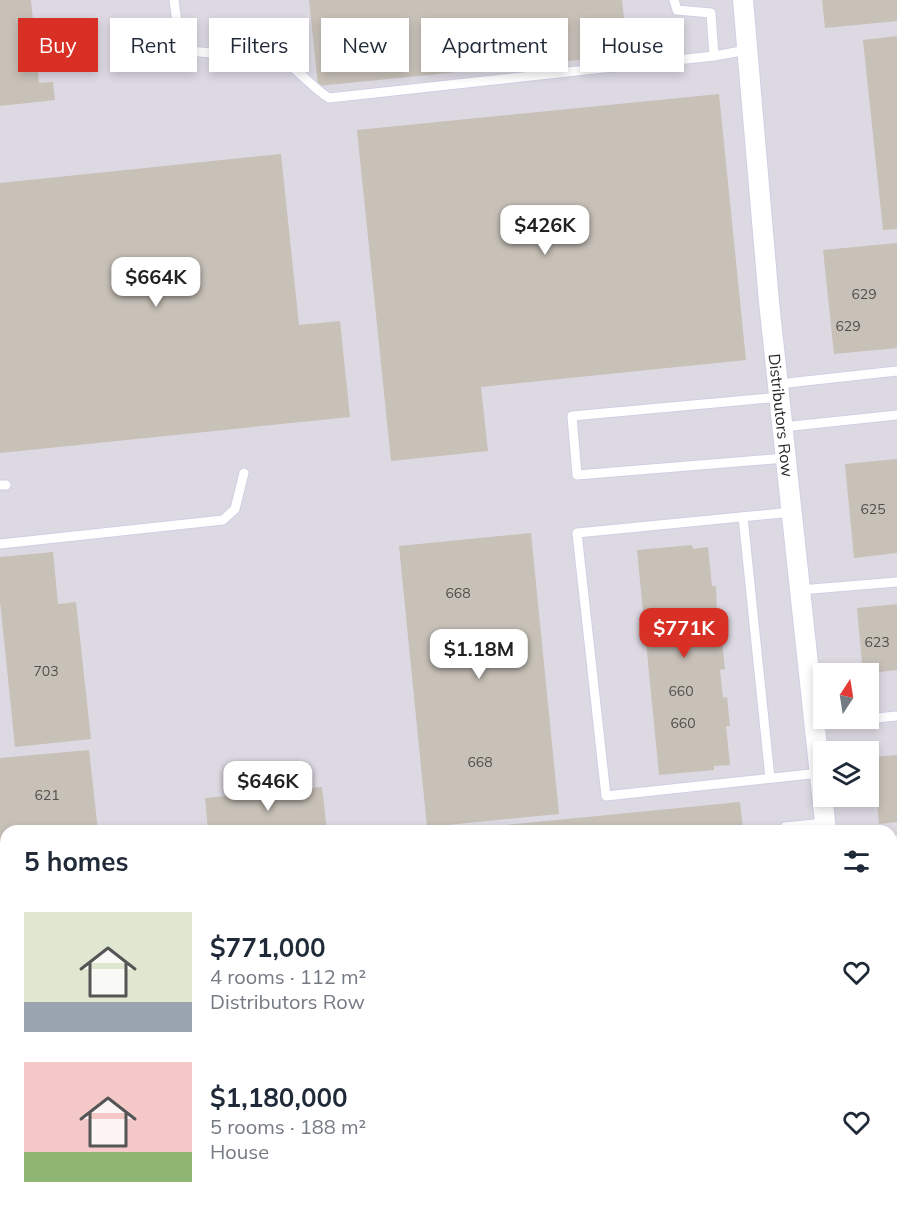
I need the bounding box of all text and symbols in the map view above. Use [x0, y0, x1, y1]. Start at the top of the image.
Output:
chip: Buy [18, 18, 98, 72]
chip: Rent [110, 18, 197, 72]
chip: Filters [209, 18, 309, 72]
chip: New [321, 18, 409, 72]
chip: Apartment [421, 18, 568, 72]
chip: House [580, 18, 684, 72]
pin: $426K [503, 205, 587, 256]
text: $426K [514, 212, 576, 237]
pin: $664K [114, 257, 198, 308]
text: $664K [125, 264, 187, 289]
house number: 629 [851, 285, 877, 303]
house number: 629 [835, 317, 861, 335]
street label: Distributors Row [765, 352, 798, 478]
house number: 625 [860, 500, 886, 518]
house number: 668 [445, 584, 471, 602]
pin: $771K [642, 608, 726, 659]
text: $771K [653, 615, 715, 640]
pin: $1.18M [430, 629, 528, 680]
house number: 623 [864, 633, 890, 651]
text: $1.18M [444, 636, 514, 661]
house number: 703 [33, 662, 59, 680]
north arrow [813, 663, 879, 729]
map controls [813, 663, 879, 807]
house number: 660 [668, 682, 694, 700]
house number: 660 [670, 714, 696, 732]
button: layers [813, 741, 879, 807]
house number: 668 [467, 753, 493, 771]
pin: $646K [226, 761, 310, 812]
text: $646K [237, 768, 299, 793]
house number: 621 [34, 786, 60, 804]
text: 5 homes [24, 845, 128, 878]
icon: filters [840, 845, 873, 878]
text: $771,000 [210, 931, 326, 964]
icon: home [72, 936, 144, 1008]
icon: heart [840, 956, 873, 989]
text: 4 rooms · 112 m² [210, 964, 366, 989]
text: Distributors Row [210, 989, 365, 1014]
text: $1,180,000 [210, 1081, 348, 1114]
icon: home [72, 1086, 144, 1158]
icon: heart [840, 1106, 873, 1139]
text: 5 rooms · 188 m² [210, 1114, 366, 1139]
text: House [210, 1139, 269, 1164]

